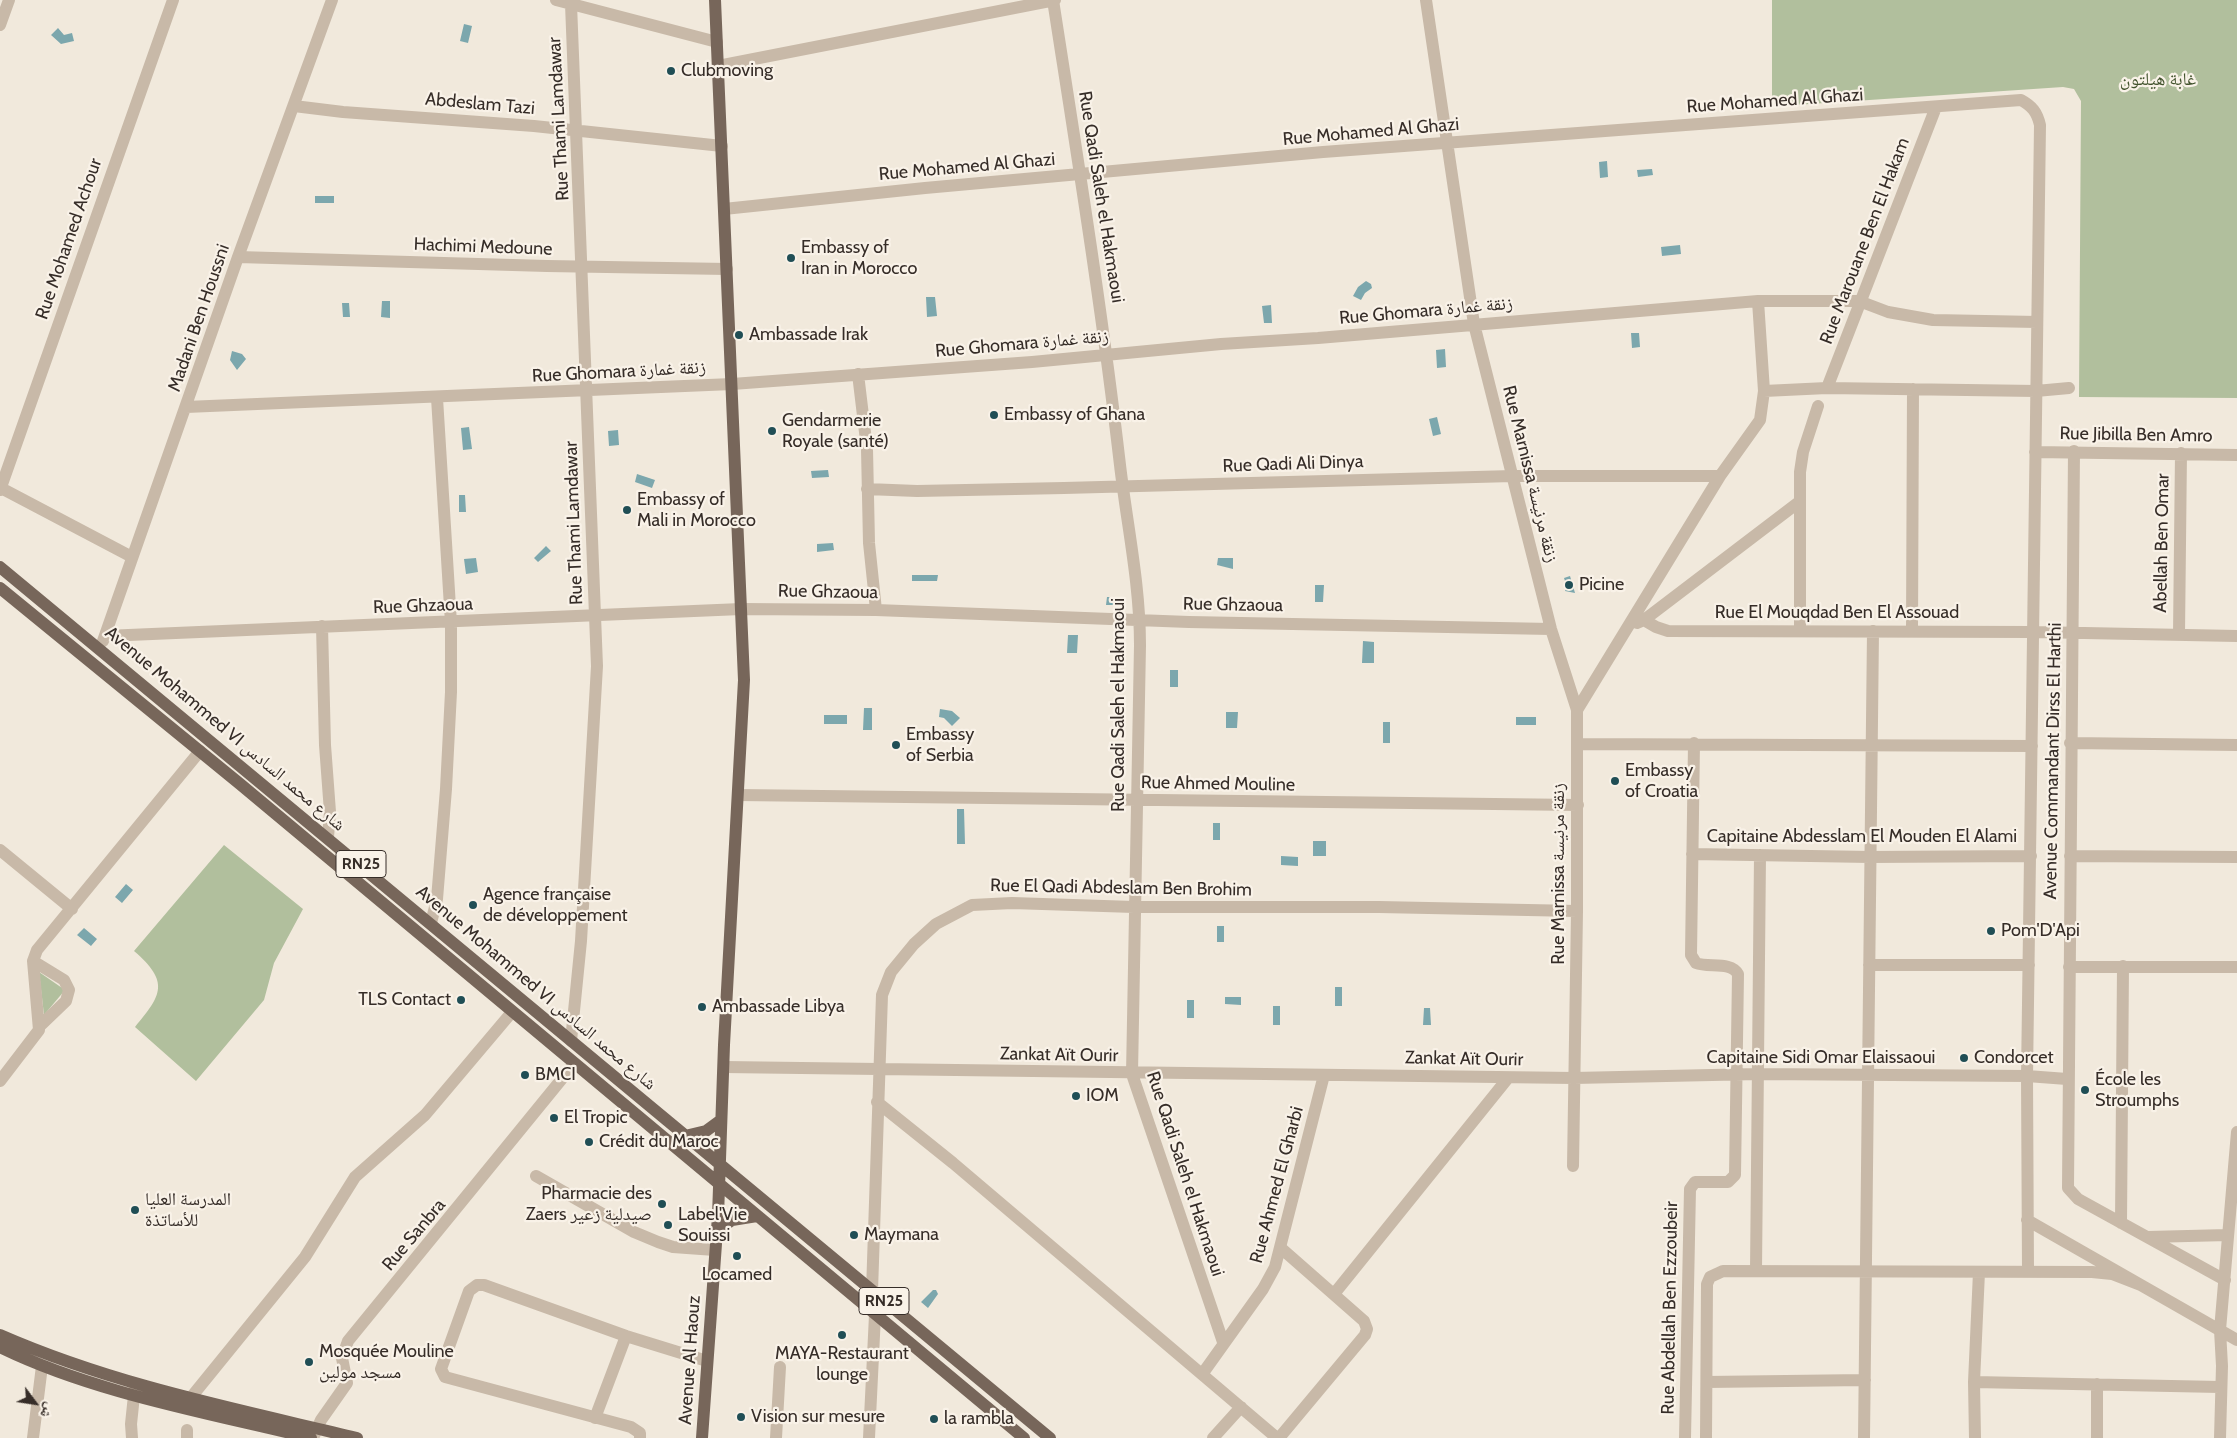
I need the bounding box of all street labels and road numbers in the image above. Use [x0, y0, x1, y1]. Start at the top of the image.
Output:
street label: Rue Thami Lamdawar [544, 37, 574, 201]
street label: Rue Mohamed Al Ghazi [1686, 84, 1864, 118]
street label: Abdeslam Tazi [424, 88, 536, 120]
street label: Rue Qadi Saleh el Hakmaoui [1074, 90, 1128, 304]
street label: Rue Mohamed Al Ghazi [1282, 114, 1460, 150]
street label: Rue Marouane Ben El Hakam [1816, 135, 1914, 347]
street label: Rue Mohamed Al Ghazi [878, 149, 1056, 185]
street label: Rue Mohamed Achour [31, 156, 107, 322]
street label: Hachimi Medoune [413, 234, 553, 260]
street label: Madani Ben Houssni [164, 242, 234, 394]
street label: Rue Ghomara زنقة غمارة [1338, 293, 1514, 329]
street label: Rue Ghomara زنقة غمارة [934, 326, 1110, 362]
street label: Rue Ghomara زنقة غمارة [532, 357, 706, 387]
street label: Rue Marnissa زنقة مرنيسة [1498, 383, 1562, 565]
street label: Rue Jibilla Ben Amro [2059, 423, 2213, 447]
street label: Rue Thami Lamdawar [560, 441, 588, 605]
street label: Rue Qadi Ali Dinya [1222, 451, 1364, 477]
street label: Abellah Ben Omar [2150, 473, 2174, 613]
street label: Rue Ghzaoua [778, 580, 878, 604]
street label: Rue Ghzaoua [373, 593, 473, 619]
street label: Rue Ghzaoua [1183, 593, 1283, 617]
street label: Rue Qadi Saleh el Hakmaoui [1108, 598, 1130, 812]
street label: Rue El Mouqdad Ben El Assouad [1715, 602, 1959, 624]
street label: Avenue Mohammed VI شارع محمد السادس [100, 622, 350, 836]
street label: Avenue Commandant Dirss El Harthi [2040, 622, 2066, 900]
street label: Rue Ahmed Mouline [1141, 772, 1295, 796]
street label: Rue Marnissa زنقة مرنيسة [1548, 783, 1570, 965]
street label: Capitaine Abdesslam El Mouden El Alami [1707, 826, 2017, 848]
road number: RN25 [336, 851, 386, 878]
street label: Rue El Qadi Abdeslam Ben Brohim [990, 875, 1252, 901]
street label: Avenue Mohammed VI شارع محمد السادس [411, 881, 661, 1095]
street label: Zankat Aït Ourir [1000, 1043, 1118, 1067]
street label: Zankat Aït Ourir [1405, 1047, 1523, 1071]
street label: Capitaine Sidi Omar Elaissaoui [1707, 1047, 1935, 1069]
street label: Rue Qadi Saleh el Hakmaoui [1142, 1069, 1228, 1279]
street label: Rue Ahmed El Gharbi [1246, 1104, 1308, 1266]
street label: Rue Sanbra [378, 1195, 450, 1275]
street label: Rue Abdellah Ben Ezzoubeir [1657, 1201, 1683, 1415]
road number: RN25 [859, 1288, 909, 1314]
street label: Avenue Al Haouz [675, 1295, 705, 1425]

